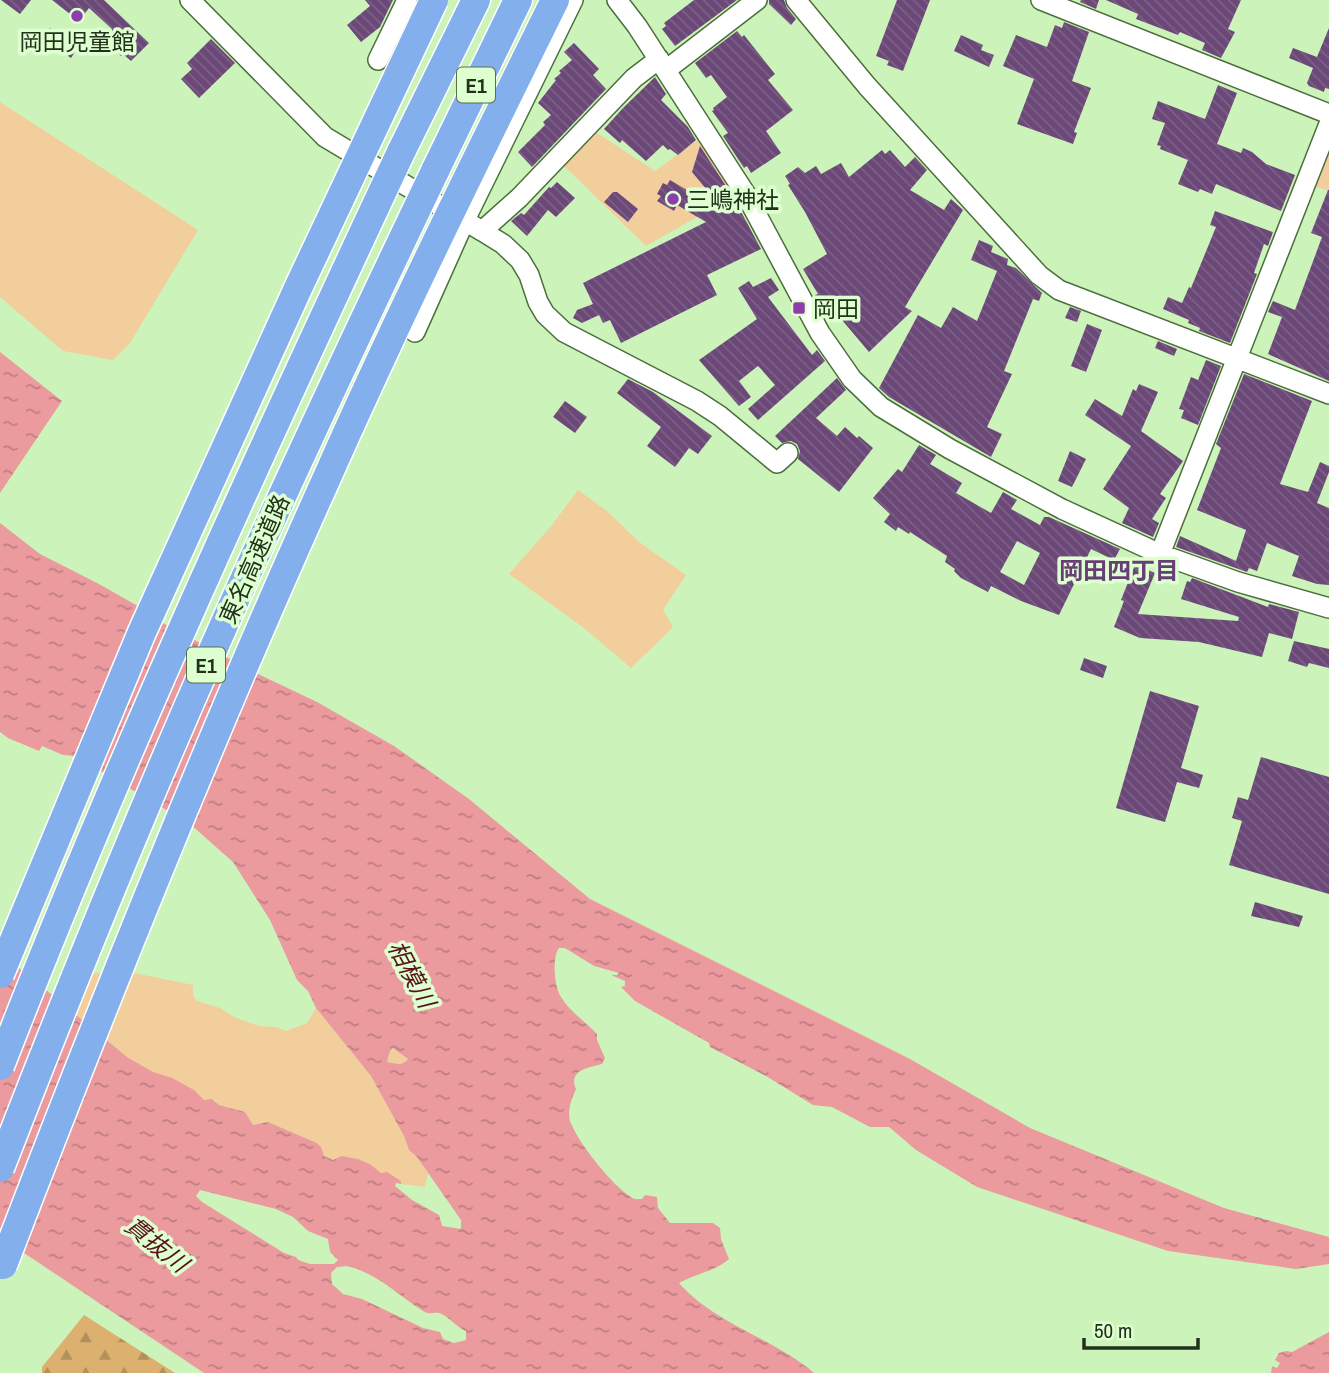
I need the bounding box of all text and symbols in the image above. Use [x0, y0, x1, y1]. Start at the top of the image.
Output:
marker: 岡田児童館 [69, 8, 85, 24]
place label: 岡田児童館 [20, 26, 135, 57]
road number: E1 [457, 68, 495, 102]
place label: 三嶋神社 [687, 184, 779, 215]
marker: 三嶋神社 [665, 191, 681, 207]
place label: 岡田 [813, 293, 859, 324]
marker: 岡田 [791, 300, 807, 316]
street label: 東名高速道路 [212, 490, 296, 628]
district label: 岡田四丁目 [1059, 554, 1179, 586]
road number: E1 [187, 648, 225, 682]
water label: 相模川 [381, 935, 444, 1016]
water label: 貫抜川 [119, 1209, 197, 1281]
scale bar [1084, 1306, 1198, 1350]
text: 50 m [1094, 1316, 1132, 1345]

